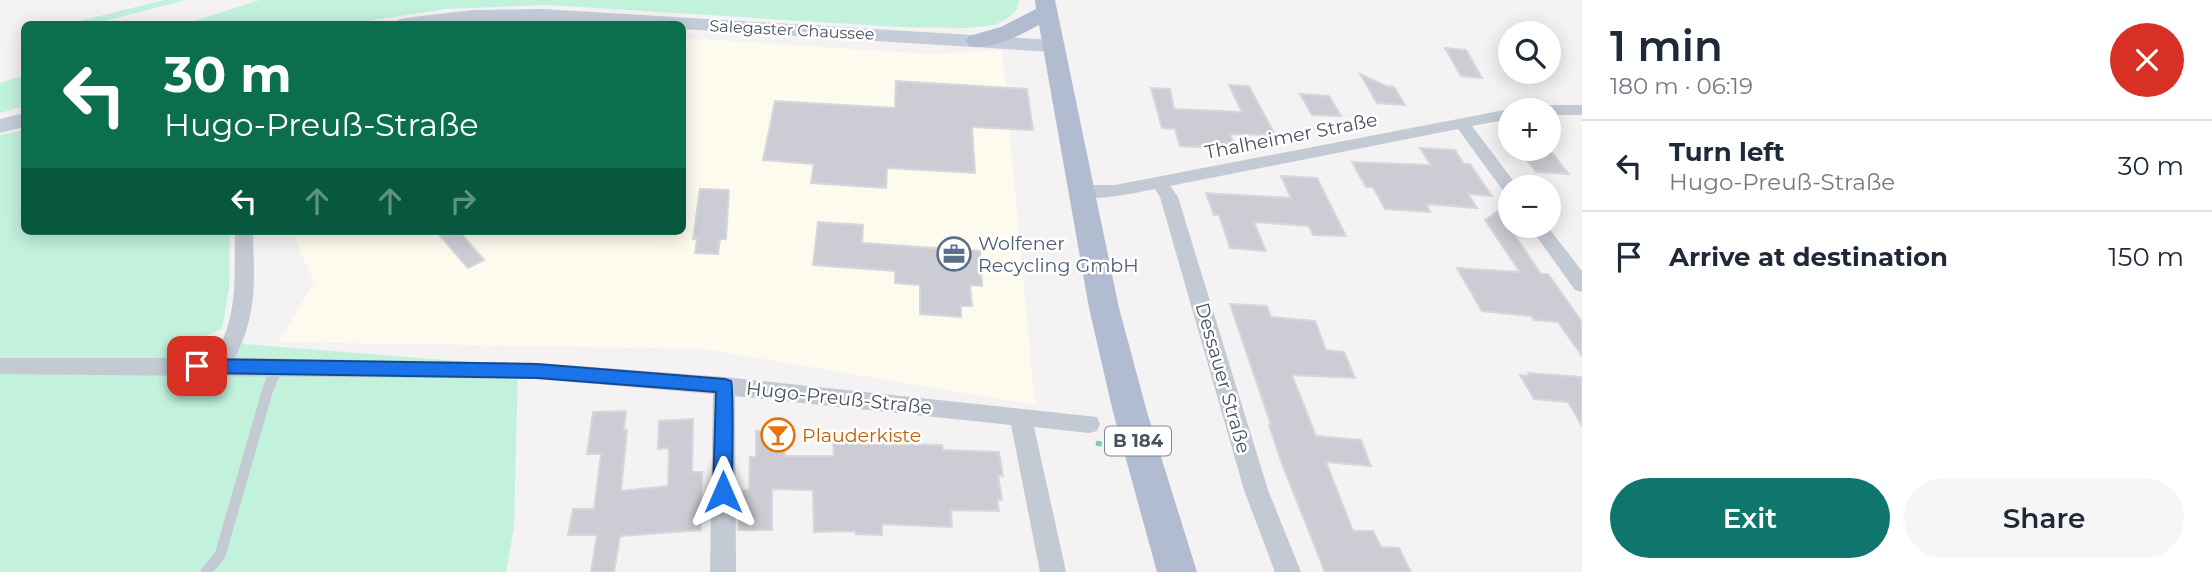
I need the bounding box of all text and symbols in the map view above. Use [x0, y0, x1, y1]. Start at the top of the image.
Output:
street label: Salegaster Chaussee [709, 16, 875, 44]
text: 1 min [1610, 20, 1723, 72]
map controls [1498, 21, 1561, 238]
button: search [1498, 21, 1561, 84]
button: close [2110, 23, 2184, 97]
text: 30 m [164, 45, 292, 104]
icon: left [49, 49, 140, 140]
text: 180 m · 06:19 [1610, 72, 1753, 100]
button: + [1498, 98, 1561, 161]
text: Hugo-Preuß-Straße [164, 105, 479, 144]
street label: Thalheimer Straße [1203, 108, 1379, 164]
text: Turn left [1669, 136, 1785, 168]
icon: left [1610, 147, 1648, 185]
text: 30 m [2118, 150, 2184, 182]
text: Hugo-Preuß-Straße [1669, 168, 1895, 196]
button: − [1498, 175, 1561, 238]
icon: left [225, 182, 263, 220]
icon: ahead [298, 182, 336, 220]
icon: ahead [371, 182, 409, 220]
icon: right [444, 182, 482, 220]
place label: Wolfener Recycling GmbH [978, 232, 1139, 277]
office icon: Wolfener Recycling GmbH [935, 235, 973, 273]
icon: arrive [1610, 238, 1648, 276]
text: Arrive at destination [1669, 241, 1948, 273]
text: 150 m [2108, 241, 2184, 273]
street label: Dessauer Straße [1191, 300, 1255, 456]
pin [167, 336, 227, 396]
icon: arrive [178, 347, 216, 385]
street label: Hugo-Preuß-Straße [745, 377, 933, 419]
bar icon: Plauderkiste [759, 416, 797, 454]
place label: Plauderkiste [802, 424, 921, 447]
road number: B 184 [1105, 426, 1171, 456]
position arrow [686, 455, 760, 529]
button: Exit [1610, 478, 1890, 558]
button: Share [1904, 478, 2184, 558]

